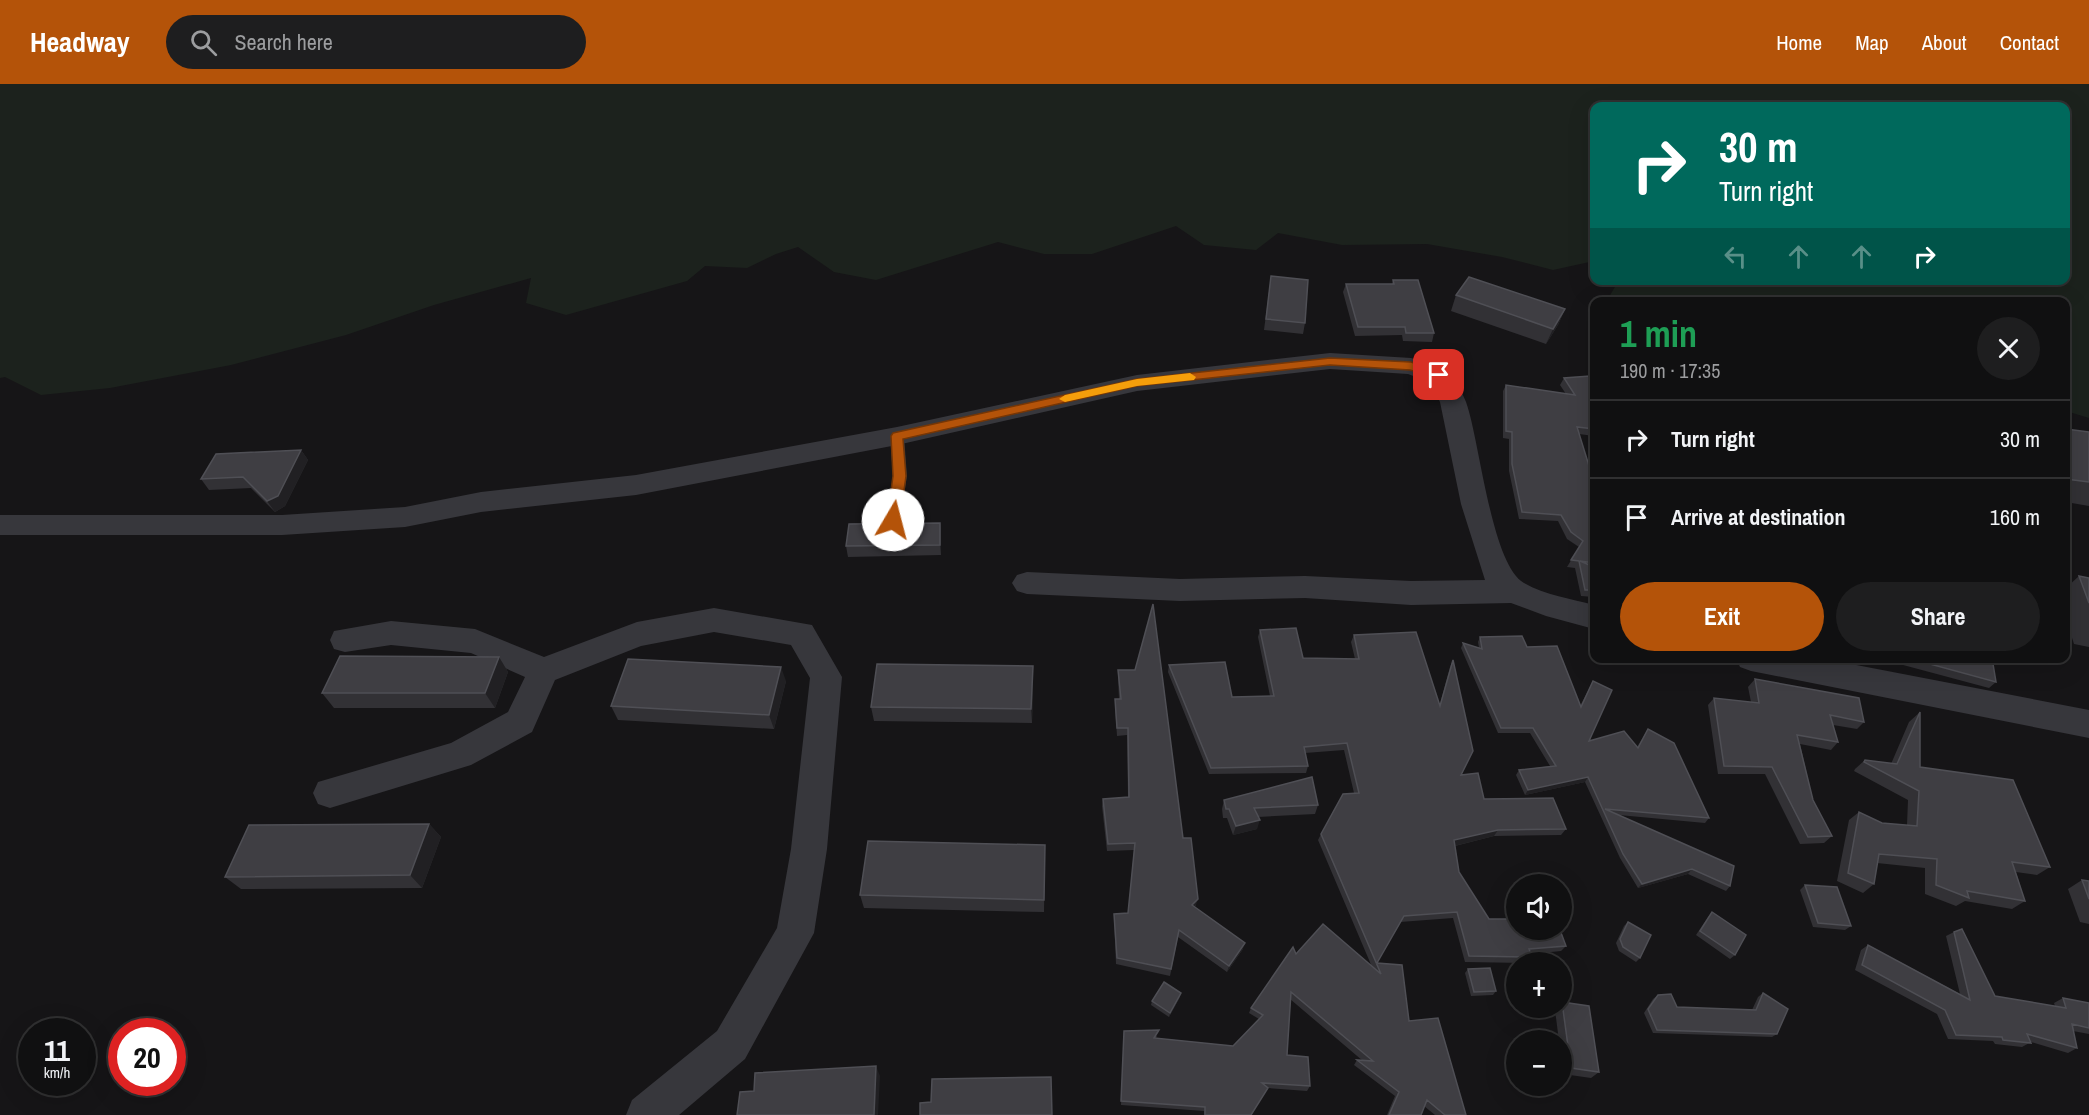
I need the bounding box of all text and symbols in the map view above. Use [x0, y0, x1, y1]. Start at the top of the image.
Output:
search box [166, 15, 586, 69]
text: Headway [30, 23, 130, 61]
icon: search [187, 26, 220, 59]
text: Search here [235, 27, 333, 57]
text: Home [1776, 28, 1822, 57]
text: Map [1855, 28, 1889, 57]
text: About [1922, 28, 1967, 57]
text: Contact [2000, 28, 2059, 57]
text: 30 m [1719, 119, 1798, 175]
icon: right [1620, 126, 1698, 204]
text: Turn right [1719, 173, 1813, 209]
icon: left [1719, 240, 1752, 273]
icon: ahead [1782, 240, 1815, 273]
icon: ahead [1845, 240, 1878, 273]
icon: right [1908, 240, 1941, 273]
text: 1 min [1620, 310, 1697, 358]
button: close [1977, 317, 2040, 380]
pin [1413, 349, 1464, 400]
text: 190 m · 17:35 [1620, 357, 1720, 384]
icon: arrive [1422, 358, 1455, 391]
icon: right [1620, 423, 1653, 456]
text: Turn right [1671, 424, 1755, 454]
text: 30 m [2000, 424, 2040, 454]
position arrow [861, 488, 925, 552]
icon: arrive [1620, 501, 1653, 534]
text: Arrive at destination [1671, 502, 1845, 532]
text: 160 m [1990, 502, 2040, 532]
button: Exit [1620, 582, 1824, 651]
button: Share [1836, 582, 2040, 651]
map controls [1506, 874, 1572, 1096]
button: sound [1506, 874, 1572, 940]
button: + [1506, 952, 1572, 1018]
speed limit sign: 20 [108, 1018, 186, 1096]
text: 11 [44, 1030, 70, 1070]
button: − [1506, 1030, 1572, 1096]
text: km/h [44, 1062, 70, 1083]

